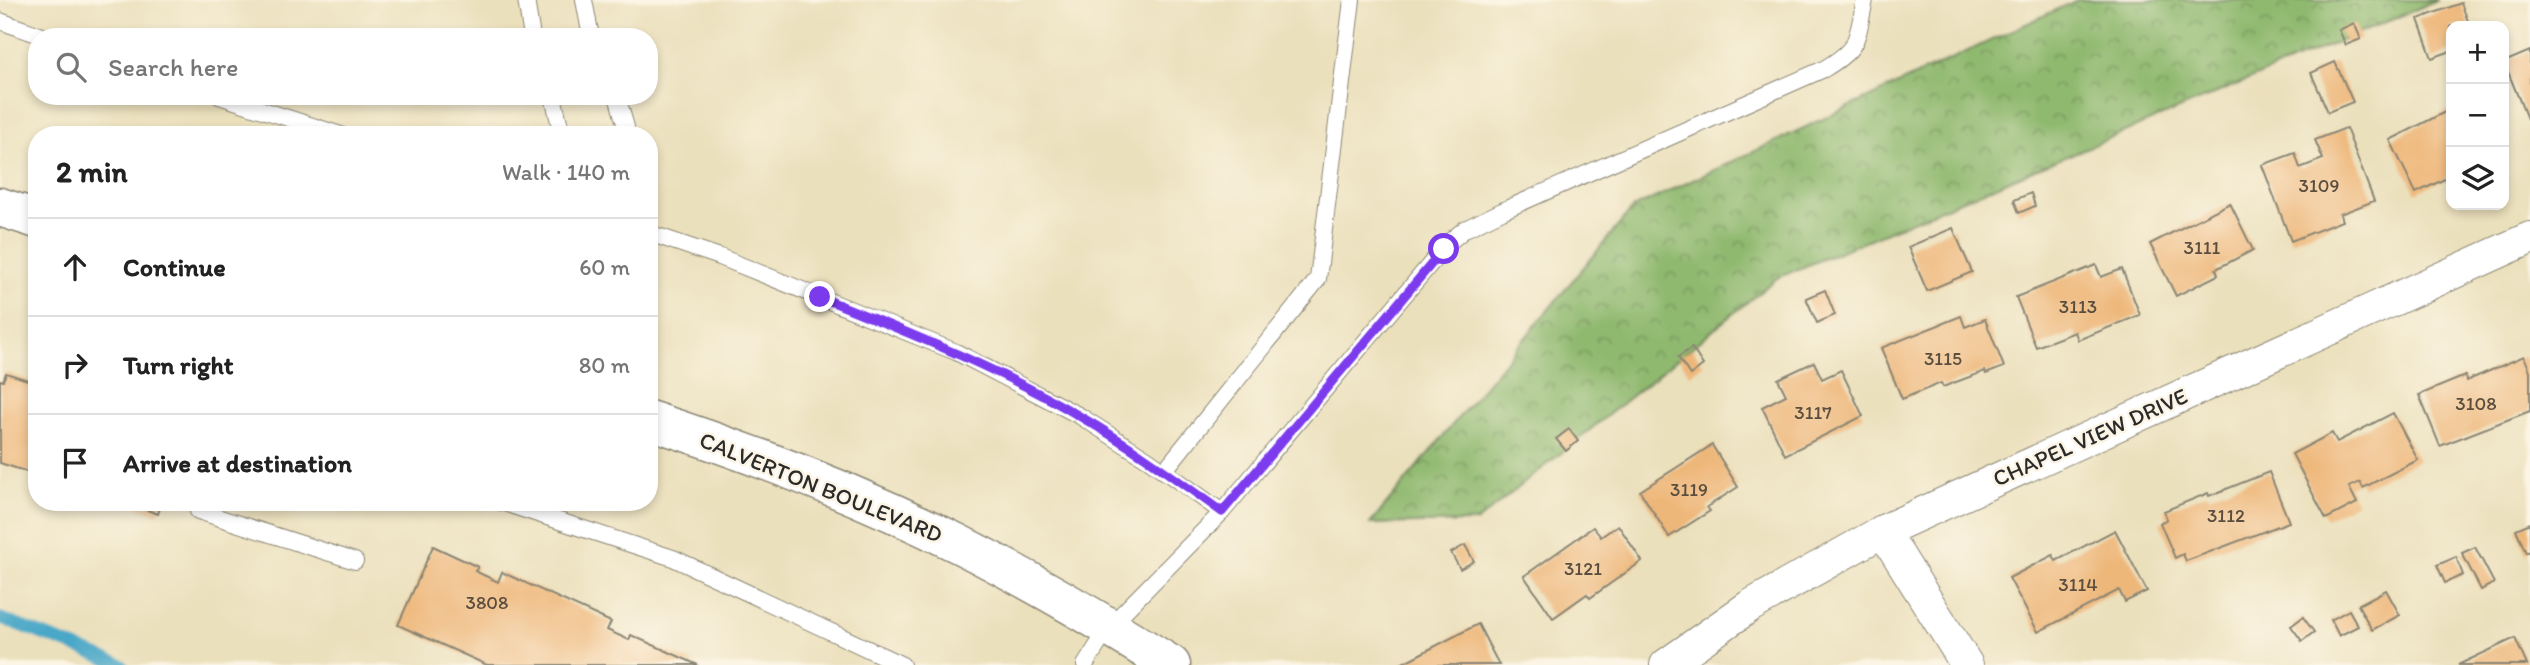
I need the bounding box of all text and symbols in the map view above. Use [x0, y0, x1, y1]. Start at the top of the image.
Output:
map controls [2446, 21, 2509, 210]
button: + [2446, 21, 2509, 84]
search box [28, 28, 658, 105]
icon: search [52, 48, 90, 86]
text: Search here [108, 51, 238, 83]
button: − [2446, 84, 2509, 147]
button: layers [2446, 147, 2509, 210]
text: 2 min [56, 153, 127, 190]
text: Walk · 140 m [502, 158, 630, 186]
house number: 3109 [2299, 174, 2339, 197]
route start [1428, 233, 1459, 264]
house number: 3111 [2184, 236, 2221, 259]
icon: ahead [56, 248, 94, 286]
text: Continue [123, 251, 226, 283]
text: 60 m [579, 253, 630, 281]
route end [804, 281, 835, 312]
house number: 3113 [2059, 295, 2097, 318]
icon: right [56, 346, 94, 384]
house number: 3115 [1924, 347, 1962, 370]
text: Turn right [123, 349, 234, 381]
text: 80 m [579, 351, 630, 379]
street label: CHAPEL VIEW DRIVE [1988, 381, 2192, 492]
house number: 3108 [2455, 392, 2497, 415]
house number: 3117 [1794, 401, 1832, 424]
street label: CALVERTON BOULEVARD [695, 425, 947, 549]
icon: arrive [56, 444, 94, 482]
text: Arrive at destination [123, 447, 352, 479]
house number: 3119 [1670, 478, 1708, 501]
house number: 3112 [2207, 504, 2245, 527]
house number: 3121 [1564, 557, 1602, 580]
house number: 3114 [2058, 573, 2098, 596]
house number: 3808 [466, 591, 508, 614]

